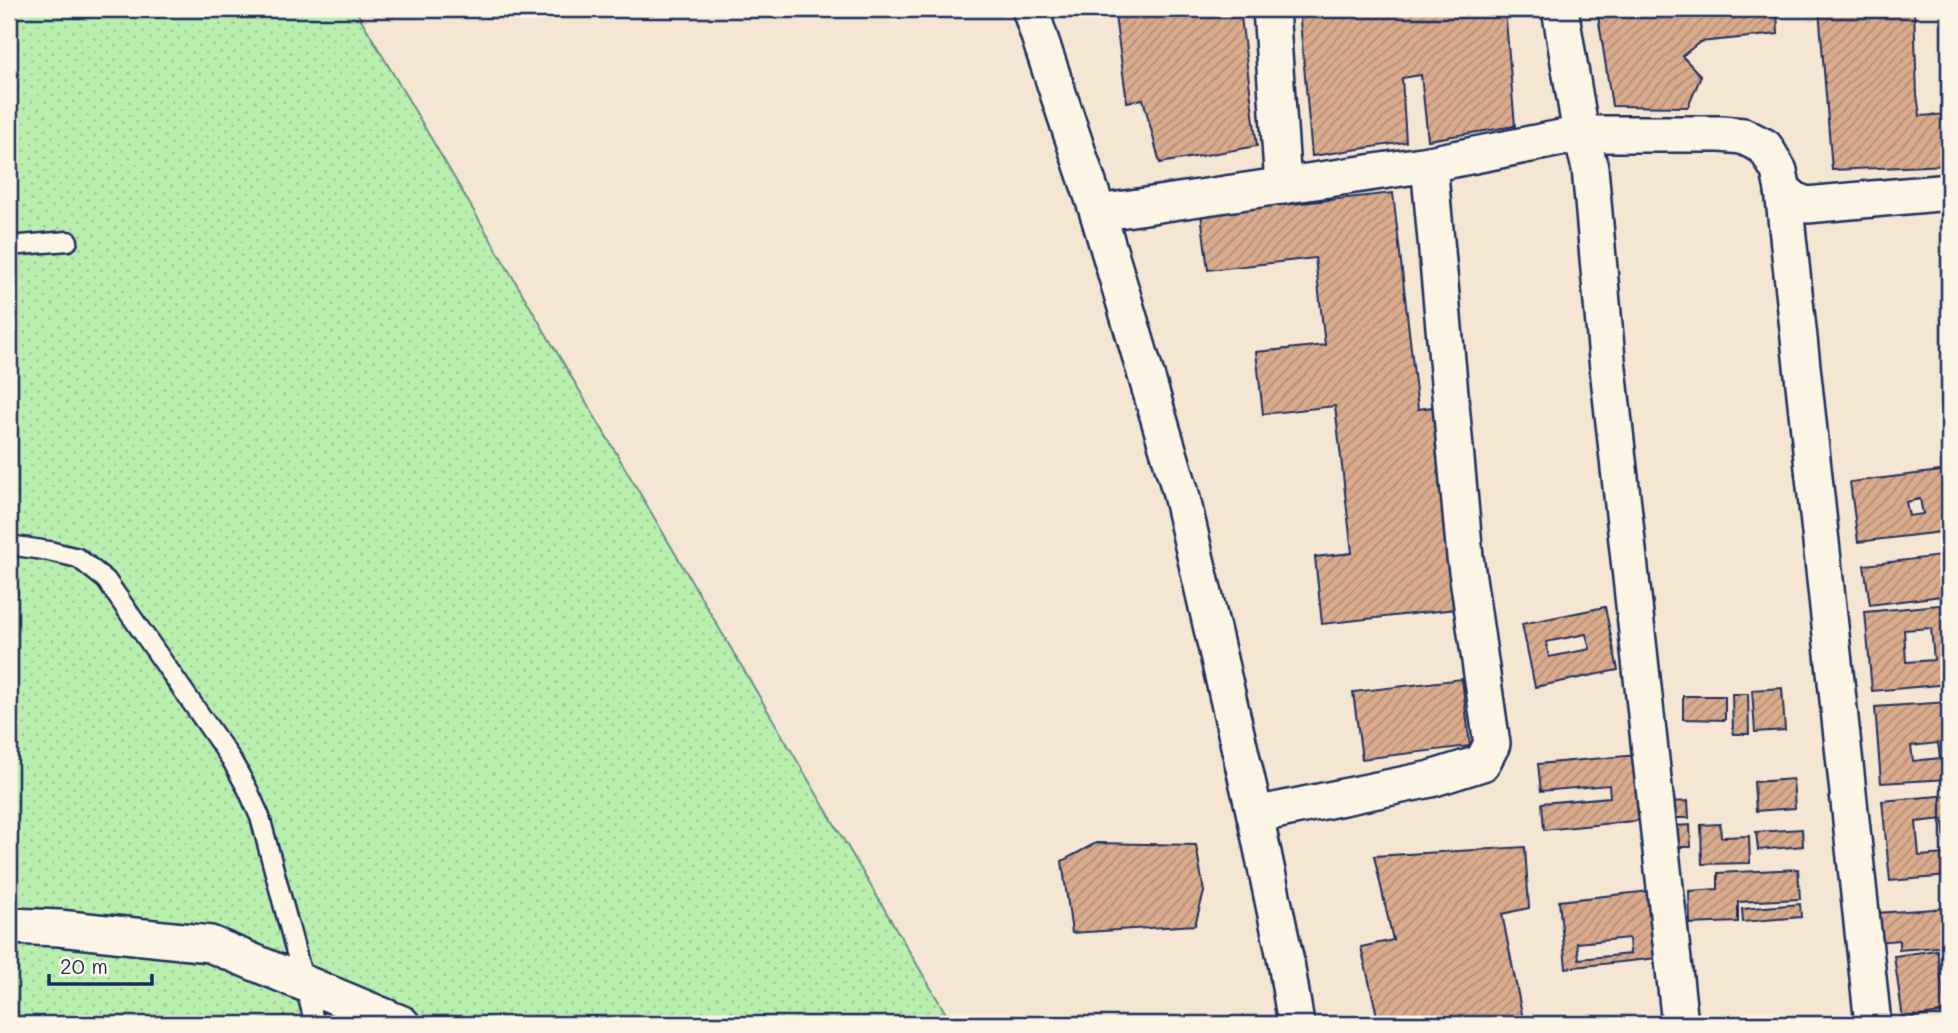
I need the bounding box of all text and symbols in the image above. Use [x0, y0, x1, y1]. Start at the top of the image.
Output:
scale bar [49, 942, 152, 986]
text: 20 m [60, 952, 108, 979]

